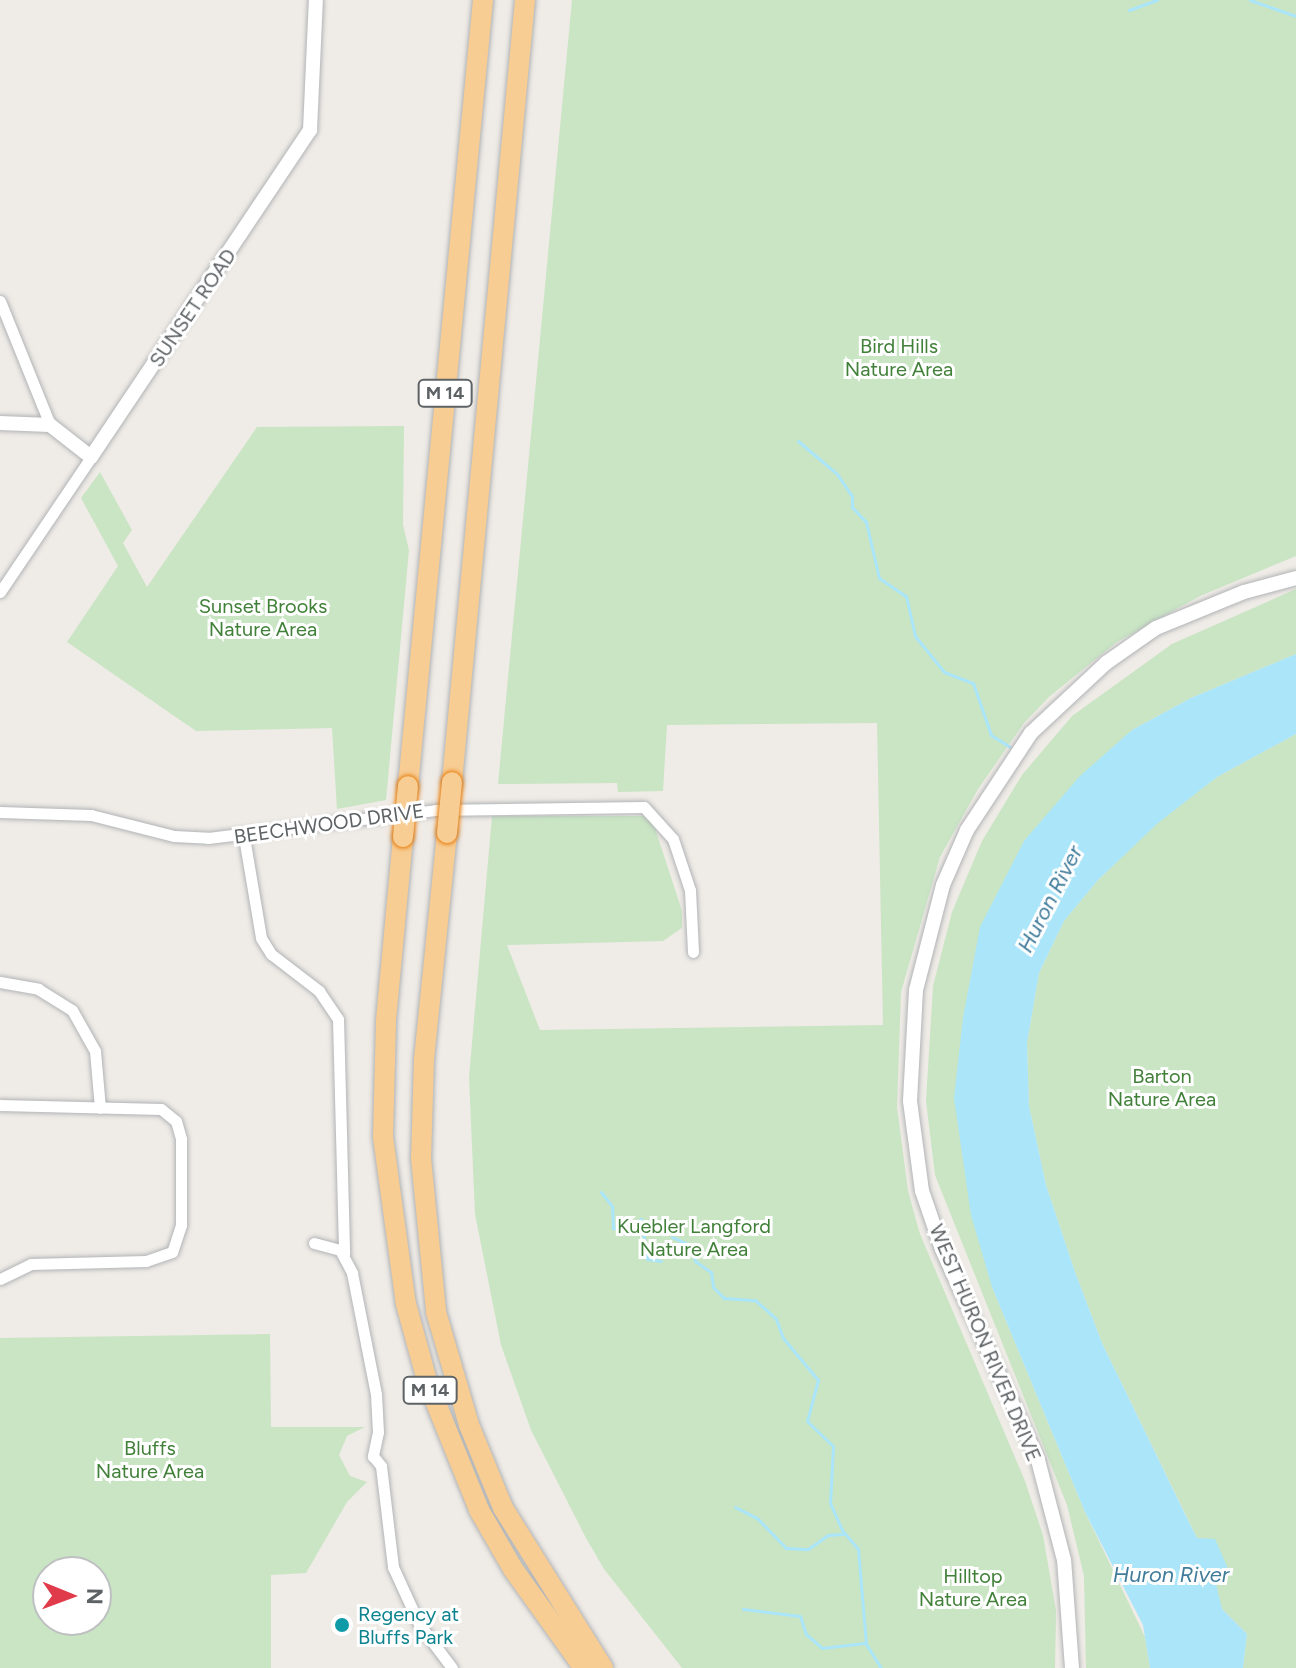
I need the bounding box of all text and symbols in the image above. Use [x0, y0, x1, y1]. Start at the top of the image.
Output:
street label: SUNSET ROAD [145, 244, 241, 372]
park label: Bird Hills Nature Area [845, 335, 953, 382]
road number: M 14 [417, 379, 473, 407]
park label: Sunset Brooks Nature Area [199, 594, 327, 641]
street label: BEECHWOOD DRIVE [232, 799, 426, 849]
water label: Huron River [1012, 841, 1088, 957]
park label: Barton Nature Area [1108, 1065, 1216, 1112]
park label: Kuebler Langford Nature Area [617, 1215, 771, 1262]
street label: WEST HURON RIVER DRIVE [924, 1221, 1046, 1465]
road number: M 14 [402, 1376, 458, 1404]
park label: Bluffs Nature Area [96, 1437, 204, 1484]
north arrow [32, 1556, 112, 1636]
water label: Huron River [1113, 1562, 1229, 1588]
park label: Hilltop Nature Area [919, 1565, 1027, 1612]
text: N [81, 1588, 108, 1605]
place label: Regency at Bluffs Park [358, 1602, 459, 1649]
marker: Regency at Bluffs Park [333, 1616, 351, 1634]

